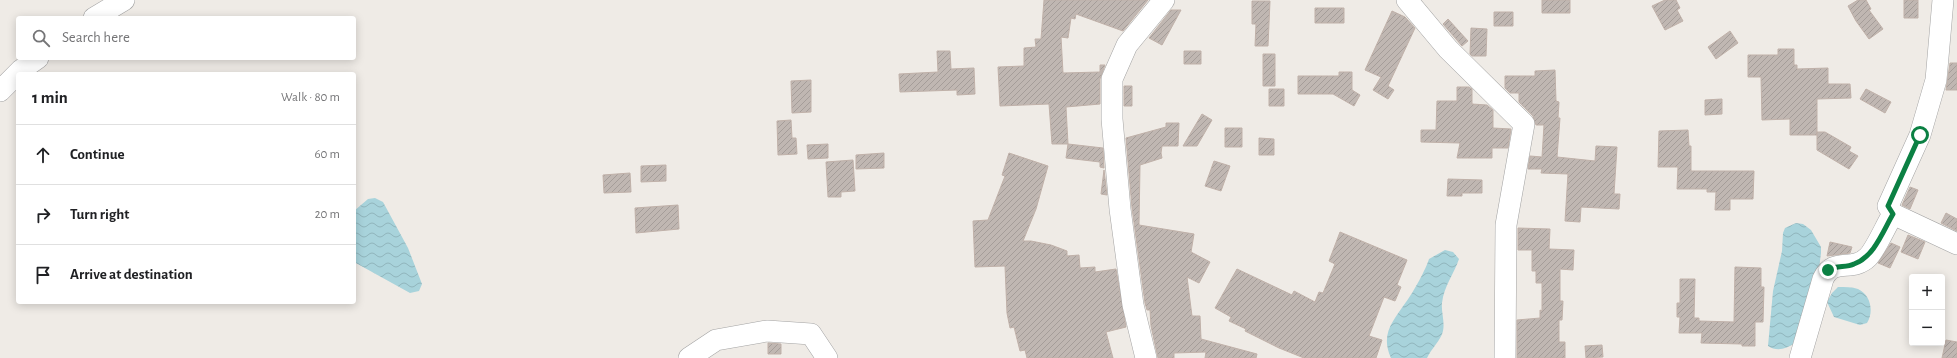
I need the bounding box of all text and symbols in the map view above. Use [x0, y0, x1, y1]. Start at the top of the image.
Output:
search box [16, 16, 356, 60]
icon: search [30, 27, 52, 49]
text: Search here [62, 30, 130, 45]
text: 1 min [32, 89, 68, 106]
text: Walk · 80 m [281, 91, 340, 104]
route start [1911, 126, 1929, 144]
icon: ahead [32, 144, 54, 166]
text: Continue [70, 147, 125, 162]
text: 60 m [314, 148, 340, 161]
icon: right [32, 204, 54, 226]
text: Turn right [70, 207, 129, 222]
text: 20 m [315, 208, 340, 221]
route end [1819, 261, 1837, 279]
icon: arrive [32, 264, 54, 286]
text: Arrive at destination [70, 267, 193, 282]
map controls [1909, 274, 1945, 346]
button: + [1909, 274, 1945, 310]
button: − [1909, 310, 1945, 346]

